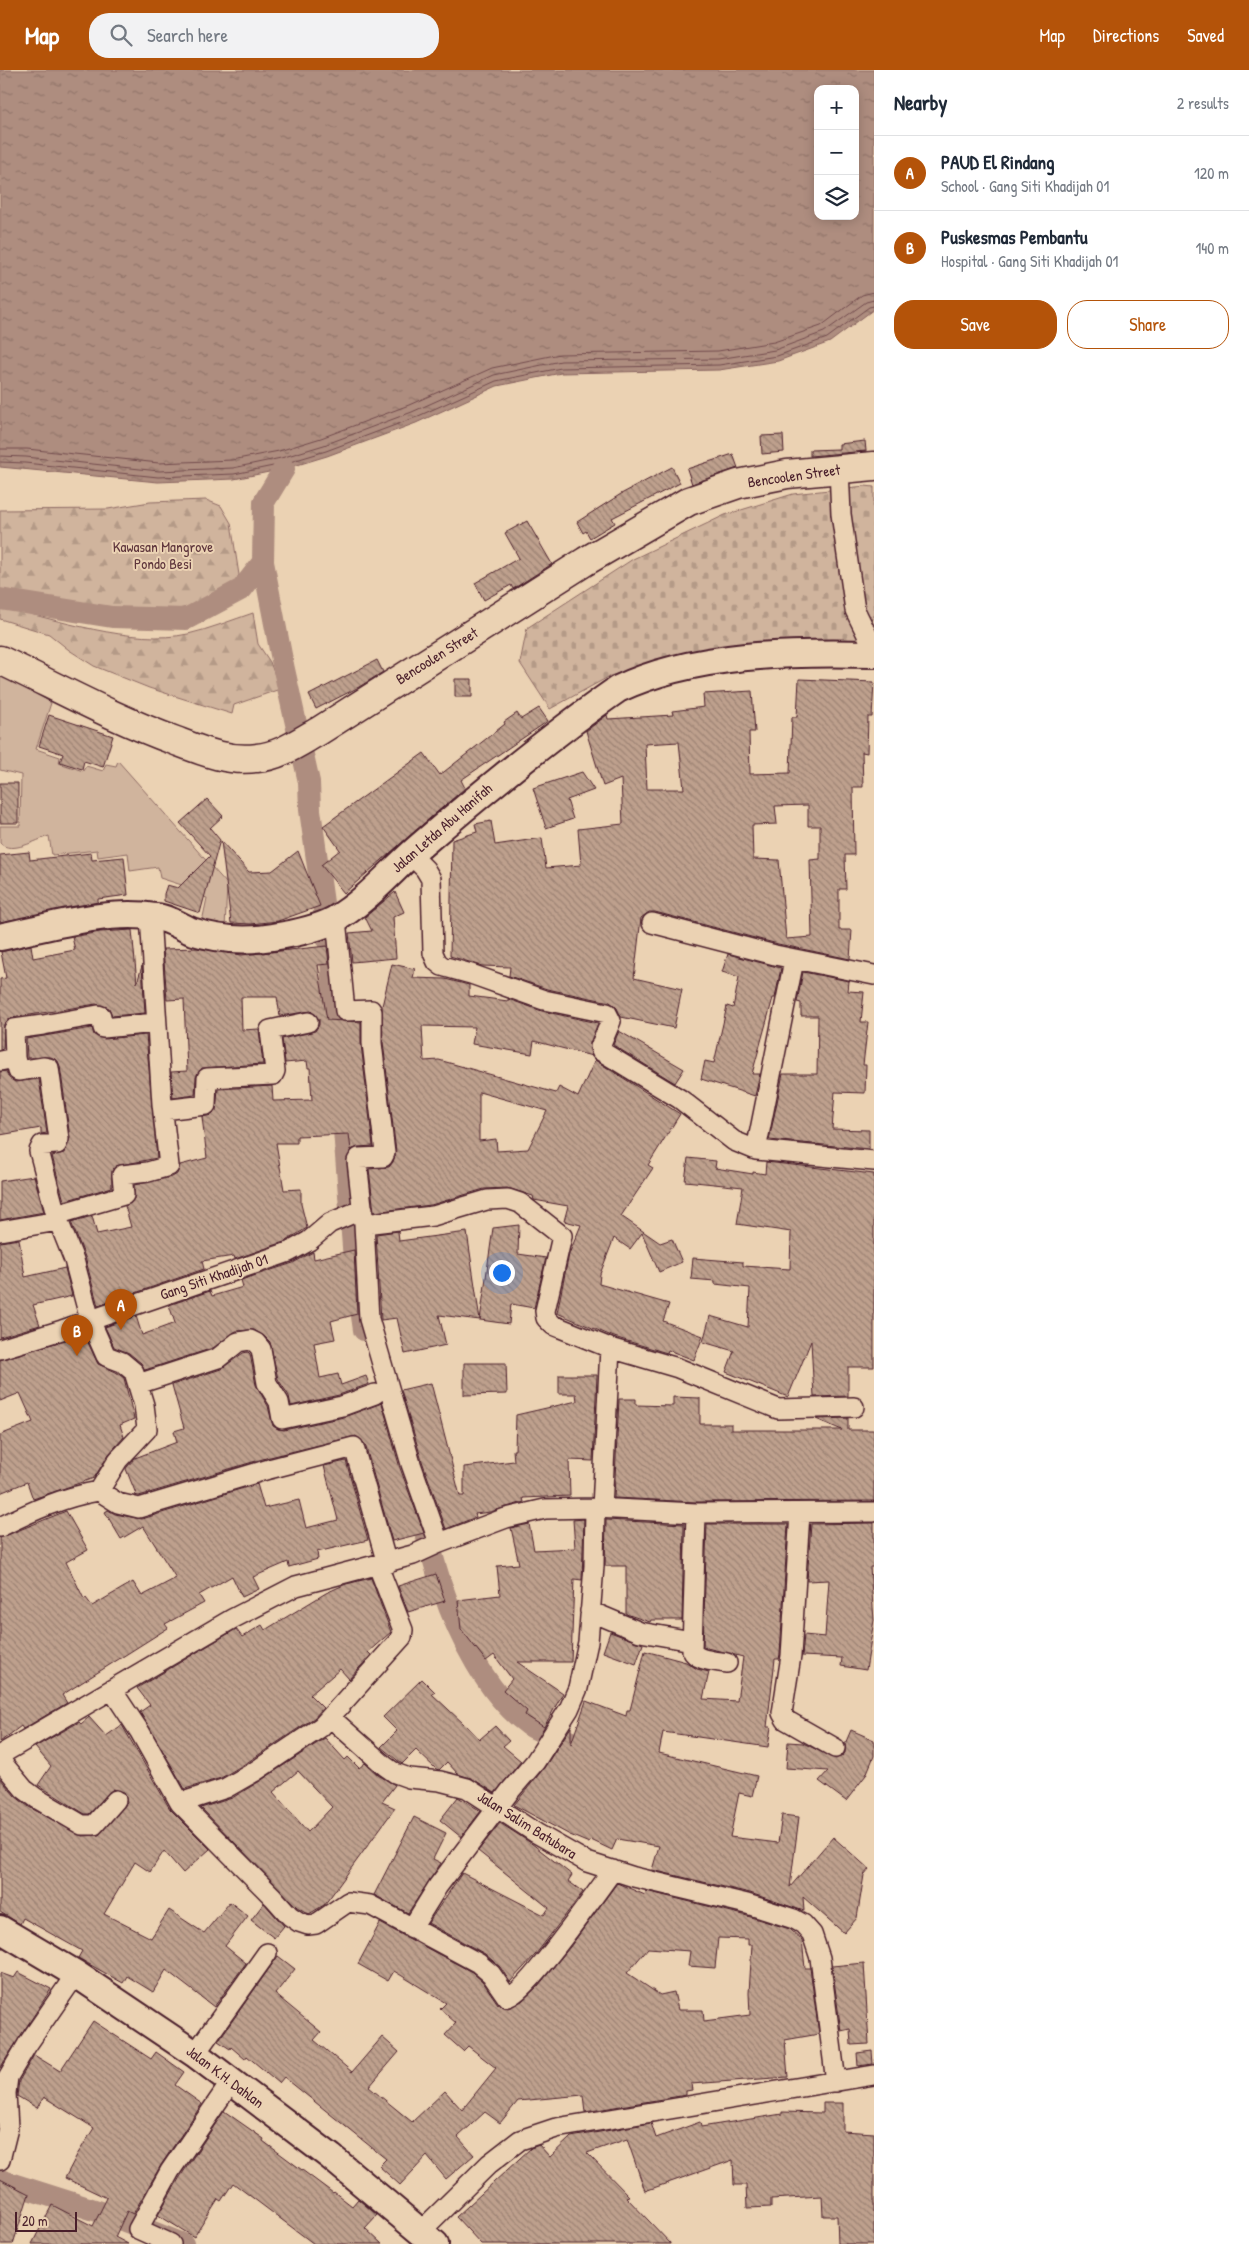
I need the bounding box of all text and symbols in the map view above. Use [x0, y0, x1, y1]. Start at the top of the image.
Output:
search box [89, 13, 439, 58]
text: Map [25, 19, 59, 51]
icon: search [107, 21, 135, 49]
text: Search here [147, 22, 228, 48]
text: Map [1040, 23, 1065, 48]
text: Directions [1093, 23, 1159, 48]
text: Saved [1187, 23, 1224, 48]
map controls [814, 85, 859, 220]
button: + [814, 85, 859, 130]
text: Nearby [894, 88, 947, 117]
text: 2 results [1177, 92, 1229, 114]
button: − [814, 130, 859, 175]
text: PAUD El Rindang [941, 149, 1054, 175]
text: A [906, 162, 914, 184]
text: 120 m [1194, 162, 1229, 184]
button: layers [814, 175, 859, 220]
text: School · Gang Siti Khadijah 01 [941, 175, 1109, 197]
text: Puskesmas Pembantu [941, 224, 1088, 250]
text: B [906, 237, 914, 259]
text: 140 m [1195, 237, 1229, 259]
text: Hospital · Gang Siti Khadijah 01 [941, 250, 1118, 272]
button: Save [894, 300, 1057, 349]
button: Share [1067, 300, 1229, 349]
street label: Bencoolen Street [746, 458, 842, 492]
park label: Kawasan Mangrove Pondo Besi [113, 536, 213, 574]
street label: Bencoolen Street [392, 621, 483, 689]
street label: Jalan Letda Abu Hanifah [387, 778, 496, 877]
street label: Gang Siti Khadijah 01 [157, 1248, 271, 1305]
your location [489, 1260, 515, 1286]
pin: A [105, 1289, 137, 1330]
pin: B [61, 1315, 93, 1356]
street label: Jalan Salim Batubara [474, 1786, 581, 1864]
street label: Jalan K.H. Dahlan [182, 2040, 269, 2113]
scale bar [15, 2209, 78, 2232]
text: 20 m [22, 2211, 48, 2230]

